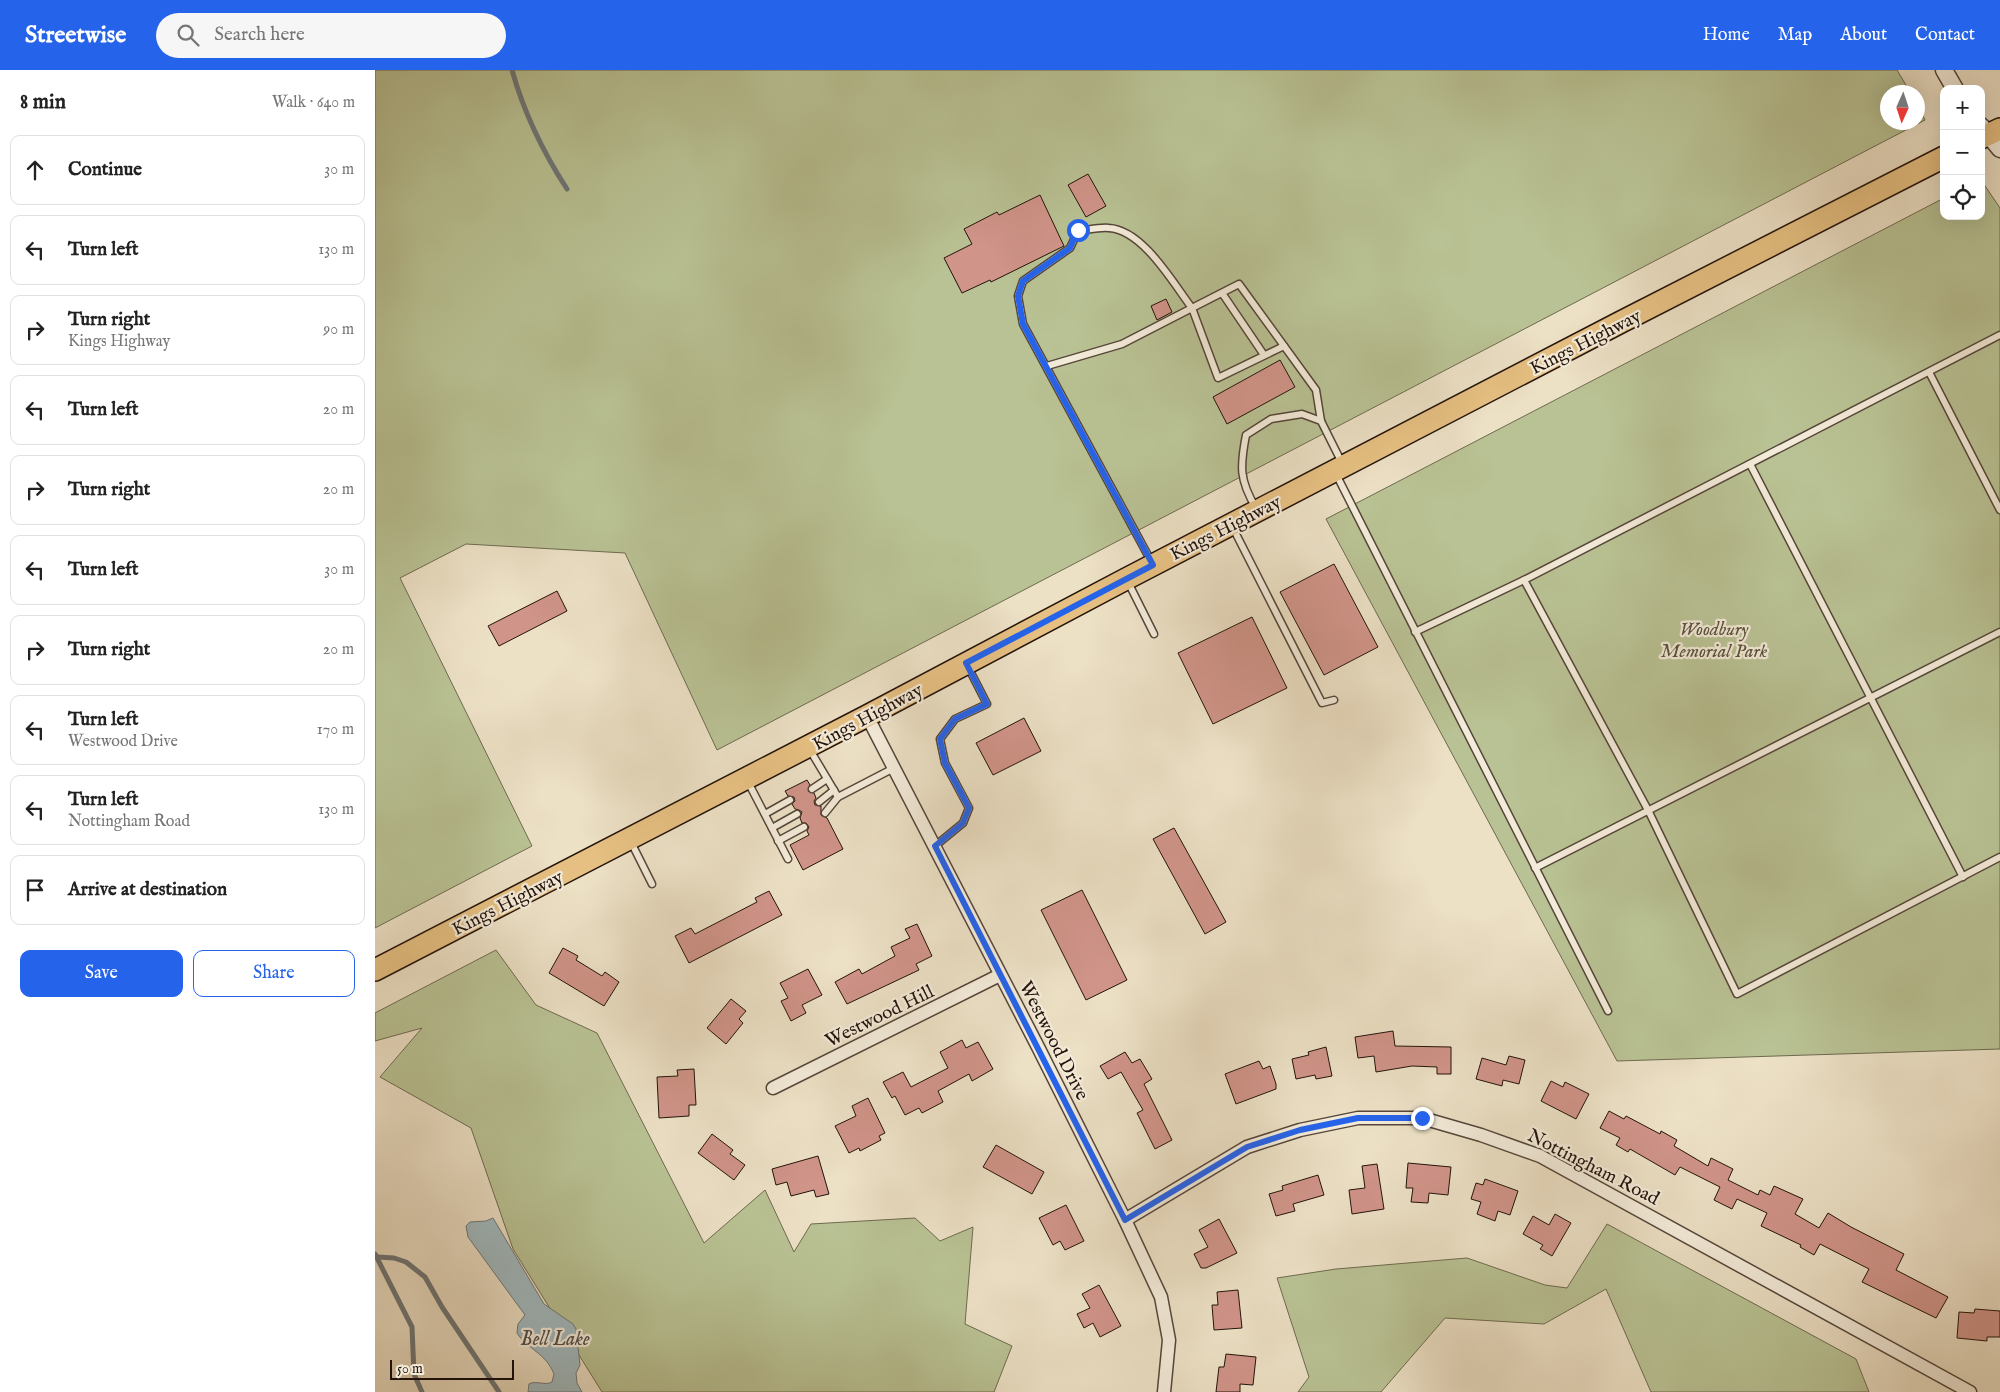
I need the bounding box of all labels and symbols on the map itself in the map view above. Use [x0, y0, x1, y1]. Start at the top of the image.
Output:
north arrow [1880, 85, 1925, 130]
route start [1067, 219, 1090, 242]
street label: Kings Highway [1526, 304, 1646, 381]
street label: Kings Highway [1166, 490, 1286, 567]
park label: Woodbury Memorial Park [1661, 618, 1768, 664]
street label: Kings Highway [809, 678, 928, 757]
street label: Kings Highway [448, 865, 568, 942]
street label: Westwood Drive [1013, 977, 1094, 1105]
street label: Westwood Hill [822, 980, 939, 1053]
route end [1411, 1107, 1434, 1130]
street label: Nottingham Road [1523, 1124, 1664, 1212]
water label: Bell Lake [520, 1327, 590, 1352]
scale bar [390, 1357, 514, 1380]

